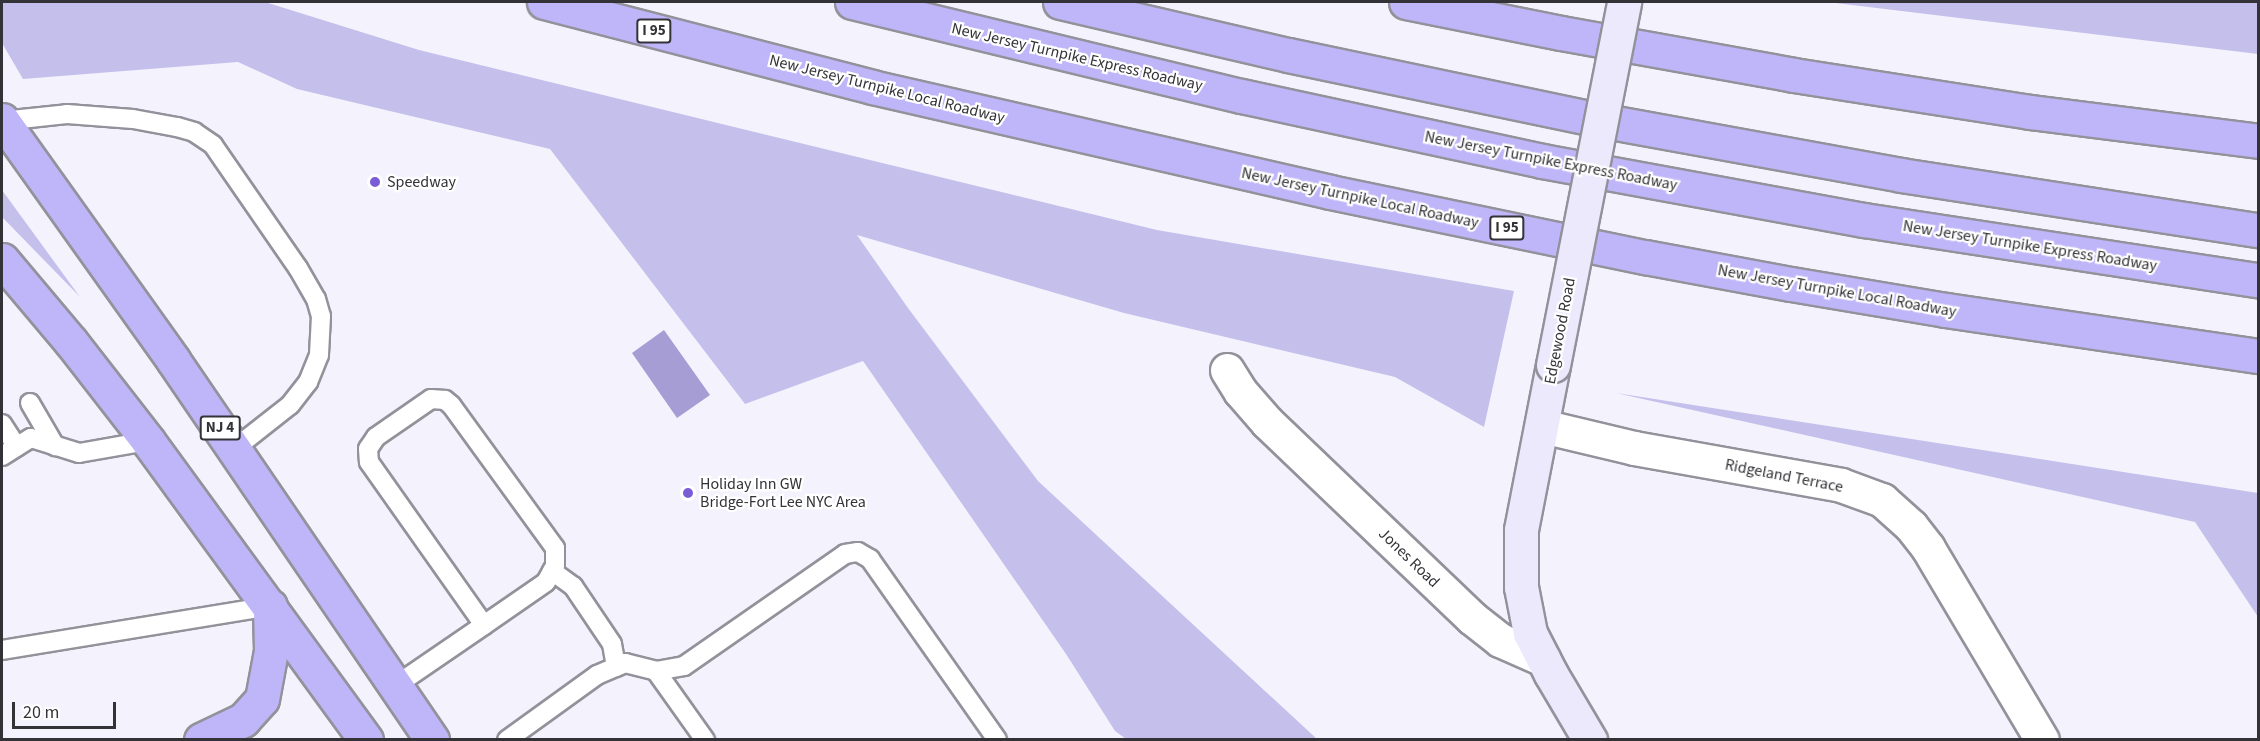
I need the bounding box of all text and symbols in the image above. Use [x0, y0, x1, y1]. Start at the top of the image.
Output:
road number: I 95 [636, 19, 672, 43]
street label: New Jersey Turnpike Express Roadway [950, 19, 1204, 95]
street label: New Jersey Turnpike Local Roadway [767, 50, 1007, 128]
street label: New Jersey Turnpike Express Roadway [1423, 127, 1679, 195]
street label: New Jersey Turnpike Local Roadway [1240, 163, 1480, 233]
place label: Speedway [387, 172, 456, 192]
marker: Speedway [368, 175, 382, 189]
road number: I 95 [1489, 216, 1525, 240]
street label: New Jersey Turnpike Express Roadway [1902, 216, 2158, 276]
street label: New Jersey Turnpike Local Roadway [1716, 261, 1958, 321]
street label: Edgewood Road [1540, 276, 1580, 386]
road number: NJ 4 [199, 416, 241, 440]
street label: Ridgeland Terrace [1723, 455, 1845, 497]
place label: Holiday Inn GW Bridge-Fort Lee NYC Area [700, 474, 866, 512]
marker: Holiday Inn GW Bridge-Fort Lee NYC Area [681, 486, 695, 500]
street label: Jones Road [1375, 524, 1443, 592]
scale bar [15, 690, 118, 728]
text: 20 m [23, 700, 59, 725]

